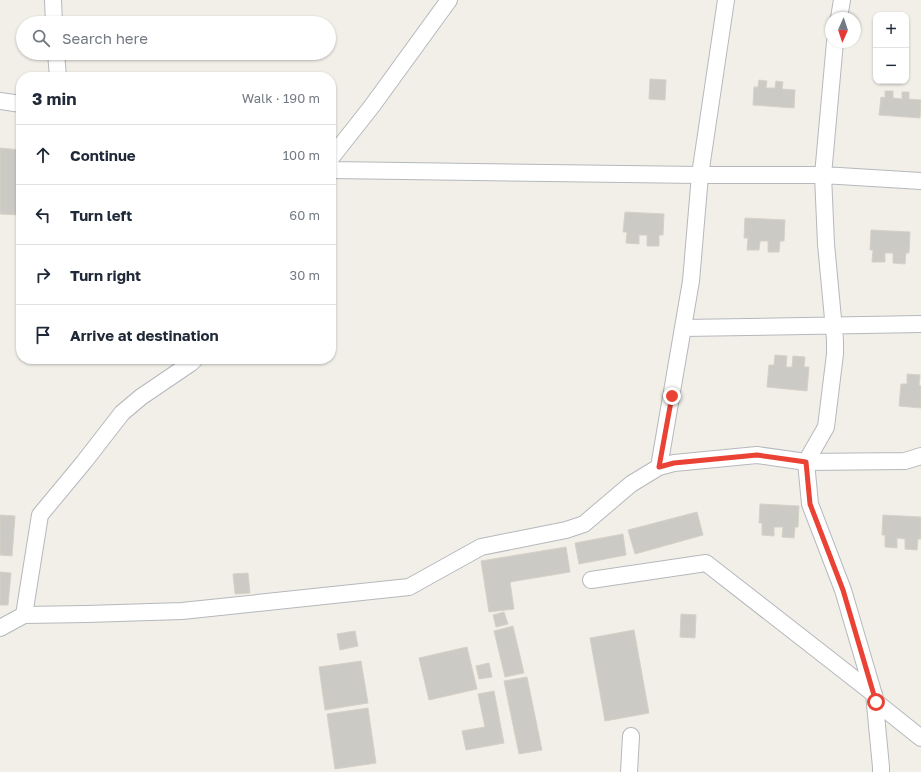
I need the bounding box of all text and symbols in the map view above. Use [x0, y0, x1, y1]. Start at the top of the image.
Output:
north arrow [825, 12, 861, 48]
map controls [873, 12, 909, 84]
button: + [873, 12, 909, 48]
search box [16, 16, 336, 60]
icon: search [30, 27, 52, 49]
text: Search here [62, 29, 148, 47]
button: − [873, 48, 909, 84]
text: 3 min [32, 88, 76, 109]
text: Walk · 190 m [242, 90, 320, 106]
icon: ahead [32, 144, 54, 166]
text: Continue [70, 146, 136, 164]
text: 100 m [283, 147, 320, 163]
icon: left [32, 204, 54, 226]
text: Turn left [70, 206, 132, 224]
text: 60 m [289, 207, 320, 223]
icon: right [32, 264, 54, 286]
text: Turn right [70, 266, 141, 284]
text: 30 m [290, 267, 320, 283]
icon: arrive [32, 324, 54, 346]
text: Arrive at destination [70, 326, 219, 344]
route end [663, 387, 681, 405]
route start [867, 693, 885, 711]

